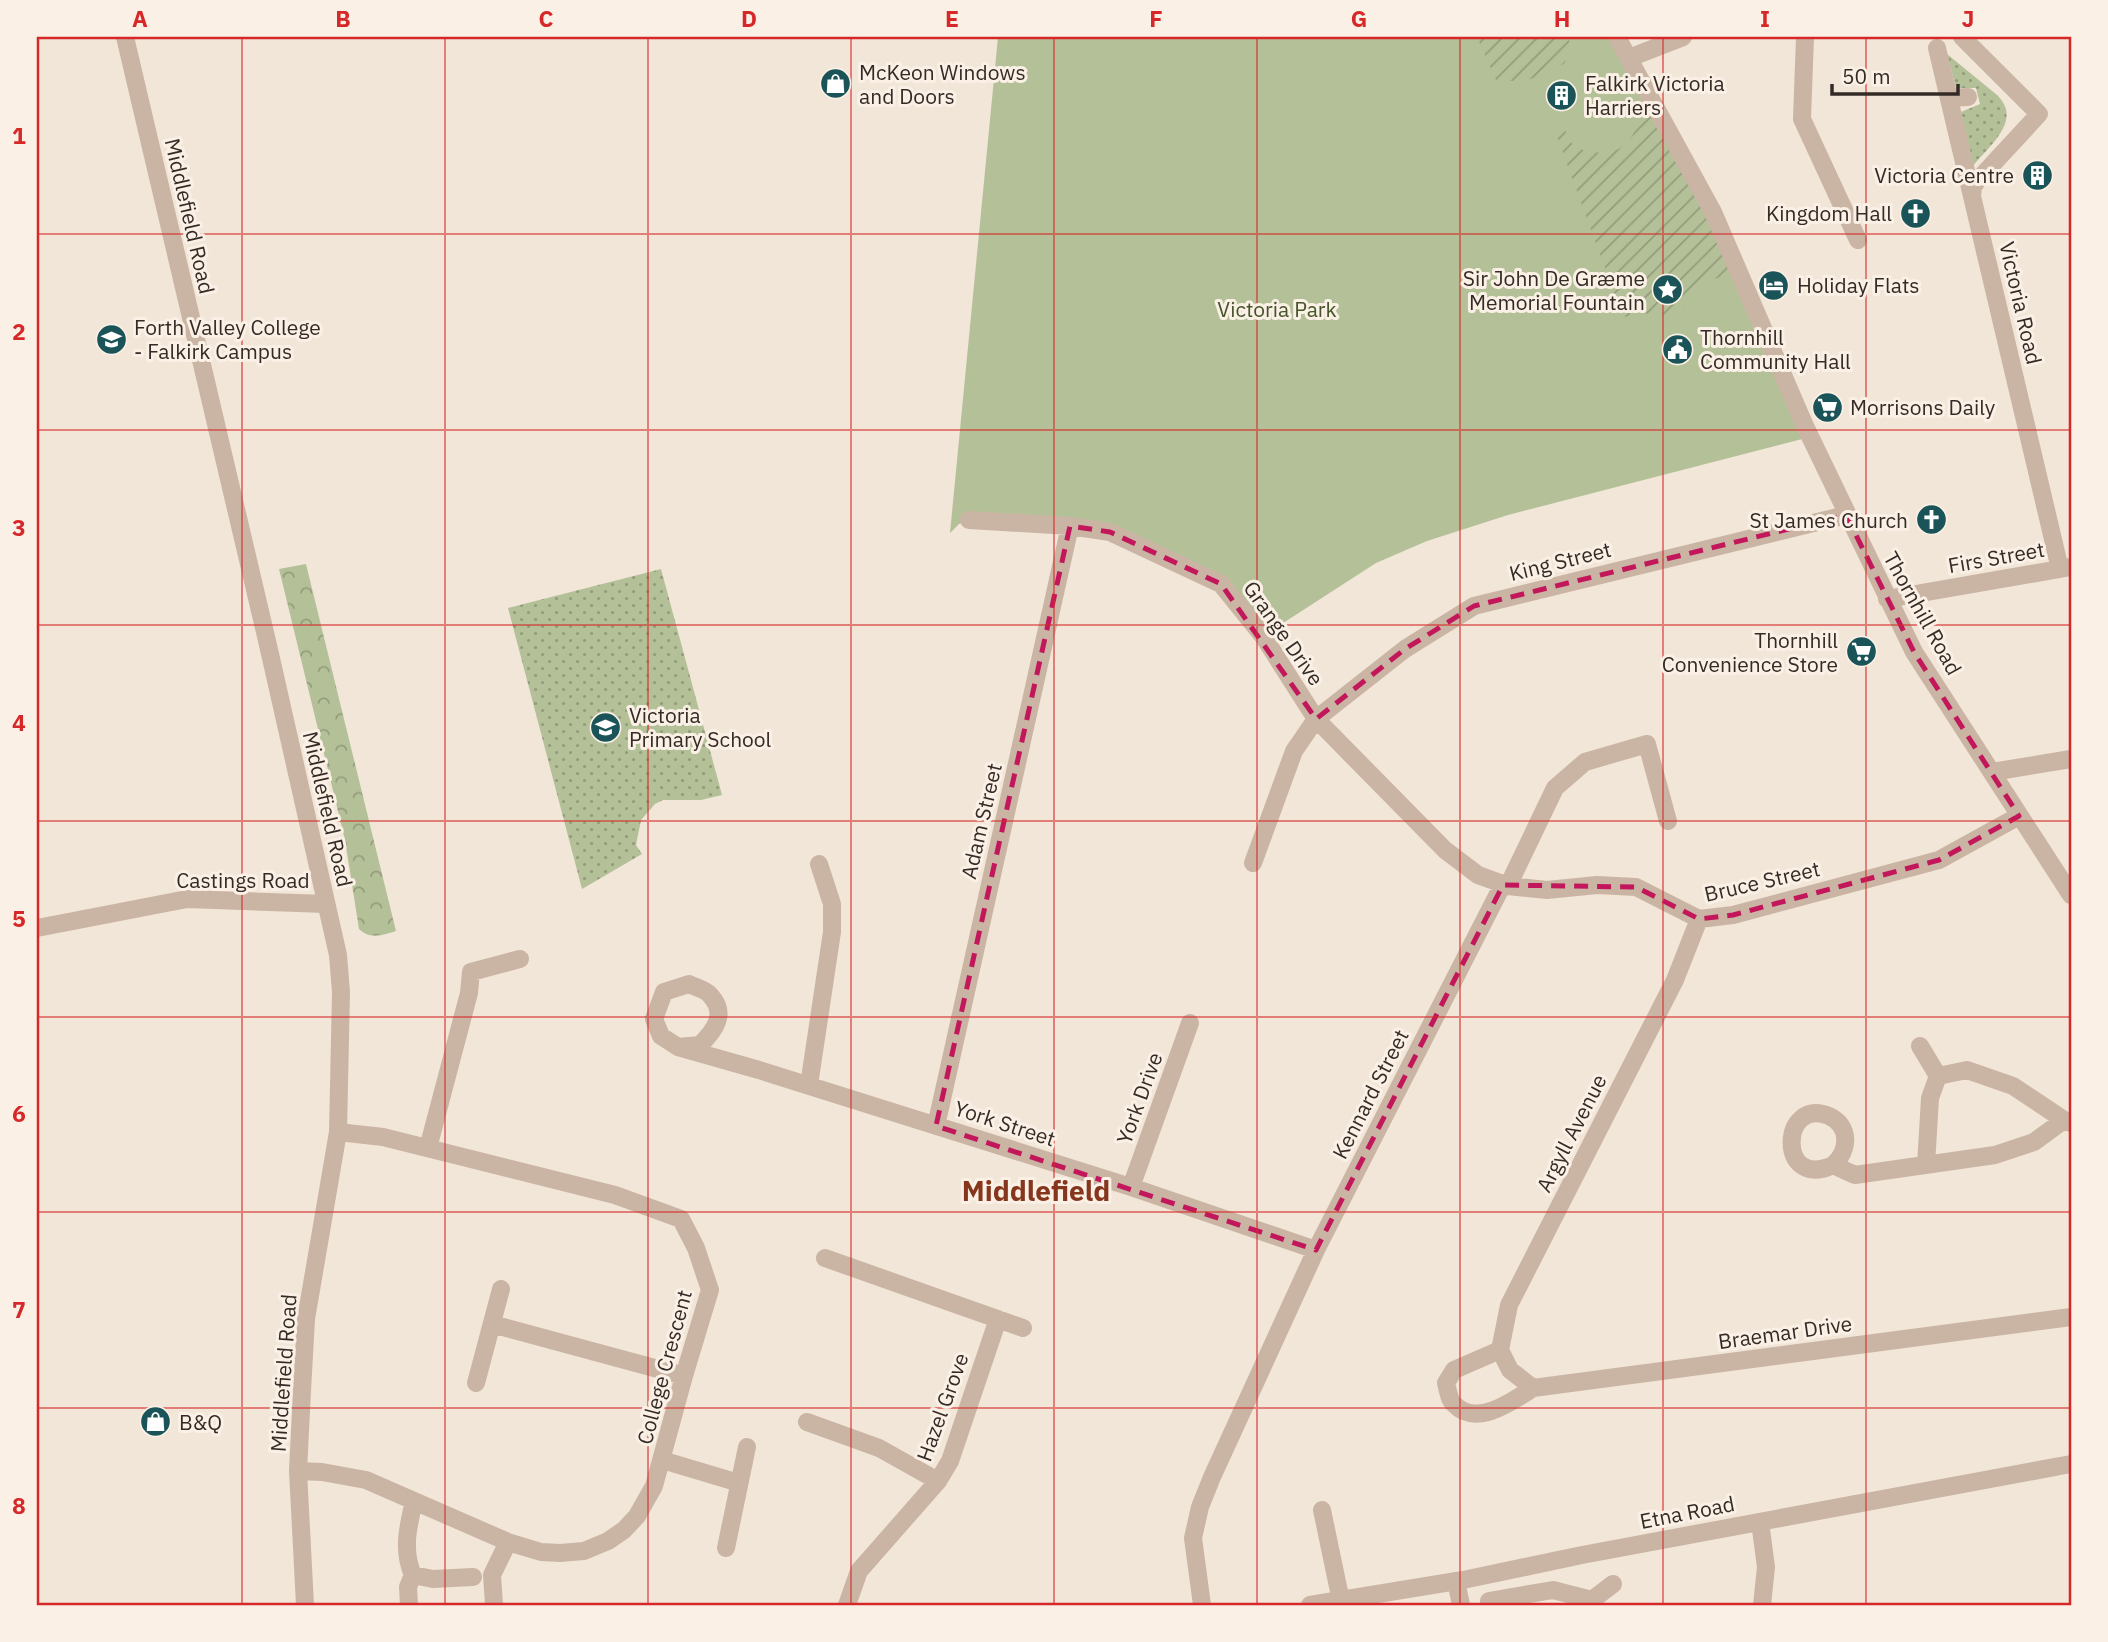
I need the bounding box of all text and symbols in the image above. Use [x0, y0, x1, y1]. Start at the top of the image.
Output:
text: A [132, 3, 148, 33]
text: B [335, 3, 351, 33]
text: C [539, 3, 554, 33]
text: D [741, 3, 757, 33]
text: E [945, 3, 959, 33]
text: F [1149, 3, 1163, 33]
text: G [1351, 3, 1367, 33]
text: H [1554, 3, 1570, 33]
text: I [1760, 3, 1770, 33]
text: J [1962, 3, 1974, 33]
scale bar [1832, 52, 1958, 96]
place label: McKeon Windows and Doors [859, 58, 1026, 110]
text: 50 m [1842, 62, 1891, 90]
shop icon: McKeon Windows and Doors [819, 67, 853, 101]
place label: Falkirk Victoria Harriers [1585, 69, 1725, 121]
building icon: Falkirk Victoria Harriers [1545, 78, 1579, 112]
text: 1 [12, 120, 26, 150]
street label: Middlefield Road [159, 136, 221, 296]
building icon: Victoria Centre [2020, 158, 2054, 192]
place label: Victoria Centre [1874, 161, 2014, 189]
church icon: Kingdom Hall [1898, 196, 1932, 230]
place label: Kingdom Hall [1766, 199, 1892, 227]
street label: Victoria Road [1993, 239, 2049, 367]
place label: Sir John De Græme Memorial Fountain [1463, 264, 1645, 316]
hotel icon: Holiday Flats [1757, 268, 1791, 302]
place label: Holiday Flats [1797, 271, 1920, 299]
place icon: Sir John De Græme Memorial Fountain [1651, 273, 1685, 307]
park label: Victoria Park [1217, 295, 1337, 323]
place label: Forth Valley College - Falkirk Campus [134, 313, 321, 365]
text: 2 [12, 316, 26, 346]
school or university icon: Forth Valley College - Falkirk Campus [94, 322, 128, 356]
place label: Thornhill Community Hall [1700, 323, 1851, 375]
public building icon: Thornhill Community Hall [1660, 332, 1694, 366]
supermarket icon: Morrisons Daily [1810, 390, 1844, 424]
place label: Morrisons Daily [1850, 393, 1996, 421]
church icon: St James Church [1914, 503, 1948, 537]
place label: St James Church [1750, 506, 1908, 534]
text: 3 [12, 512, 26, 542]
street label: King Street [1506, 535, 1614, 587]
street label: Firs Street [1946, 535, 2046, 579]
street label: Thornhill Road [1878, 546, 1968, 680]
street label: Grange Drive [1238, 575, 1330, 691]
place label: Thornhill Convenience Store [1662, 626, 1838, 678]
supermarket icon: Thornhill Convenience Store [1844, 635, 1878, 669]
place label: Victoria Primary School [629, 701, 772, 753]
text: 4 [12, 707, 26, 737]
school or university icon: Victoria Primary School [589, 710, 623, 744]
street label: Middlefield Road [297, 729, 359, 889]
street label: Adam Street [954, 760, 1008, 882]
street label: Bruce Street [1701, 854, 1823, 908]
street label: Castings Road [176, 866, 310, 894]
text: 5 [12, 903, 26, 933]
street label: Kennard Street [1325, 1025, 1415, 1163]
street label: York Drive [1109, 1048, 1169, 1148]
street label: Argyll Avenue [1529, 1069, 1613, 1197]
street label: York Street [951, 1094, 1059, 1152]
text: 6 [12, 1098, 26, 1128]
district label: Middlefield [962, 1172, 1110, 1209]
street label: College Crescent [630, 1287, 698, 1447]
street label: Middlefield Road [264, 1293, 302, 1453]
text: 7 [12, 1294, 26, 1324]
street label: Braemar Drive [1716, 1309, 1854, 1355]
street label: Hazel Grove [909, 1349, 975, 1465]
shop icon: B&Q [139, 1405, 173, 1439]
place label: B&Q [179, 1408, 222, 1436]
street label: Etna Road [1637, 1489, 1737, 1535]
text: 8 [12, 1490, 26, 1520]

